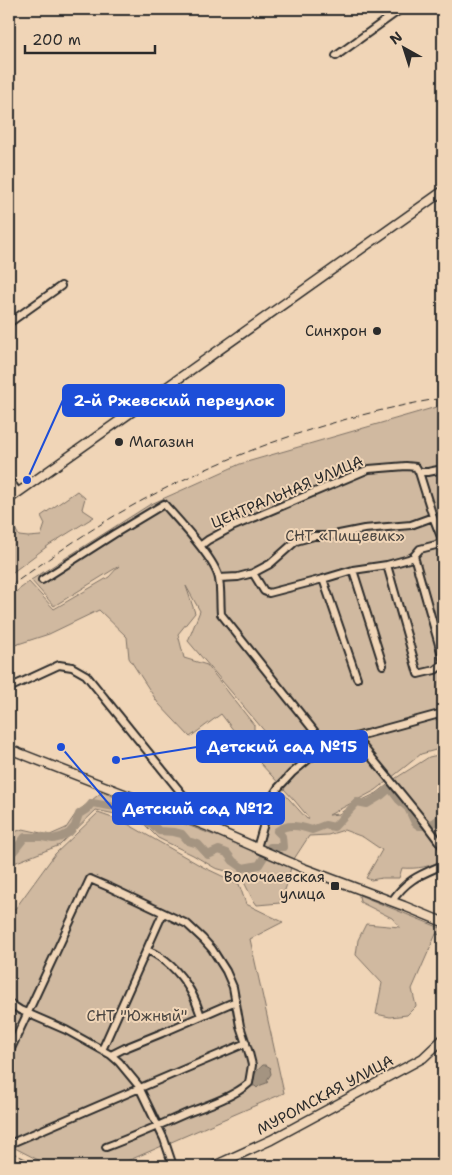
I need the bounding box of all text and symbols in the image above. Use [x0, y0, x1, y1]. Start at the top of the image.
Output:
scale bar [25, 22, 155, 54]
north arrow [380, 22, 430, 72]
text: N [386, 27, 406, 48]
text: 200 m [32, 30, 81, 50]
place label: Синхрон [305, 321, 367, 341]
marker: Синхрон [371, 325, 383, 337]
callout: 2-й Ржевский переулок [63, 385, 284, 416]
text: 2-й Ржевский переулок [73, 390, 275, 411]
place label: Магазин [129, 432, 194, 452]
marker: Магазин [113, 436, 125, 448]
street label: ЦЕНТРАЛЬНАЯ УЛИЦА [208, 451, 366, 533]
park label: СНТ «Пищевик» [285, 526, 405, 546]
callout: Детский сад №15 [197, 731, 367, 762]
text: Детский сад №15 [207, 736, 357, 757]
callout: Детский сад №12 [113, 793, 284, 824]
text: Детский сад №12 [122, 798, 274, 819]
place label: Волочаевская улица [224, 867, 326, 904]
marker: Волочаевская улица [329, 880, 341, 892]
park label: СНТ "Южный" [87, 1006, 187, 1026]
street label: МУРОМСКАЯ УЛИЦА [253, 1050, 397, 1140]

